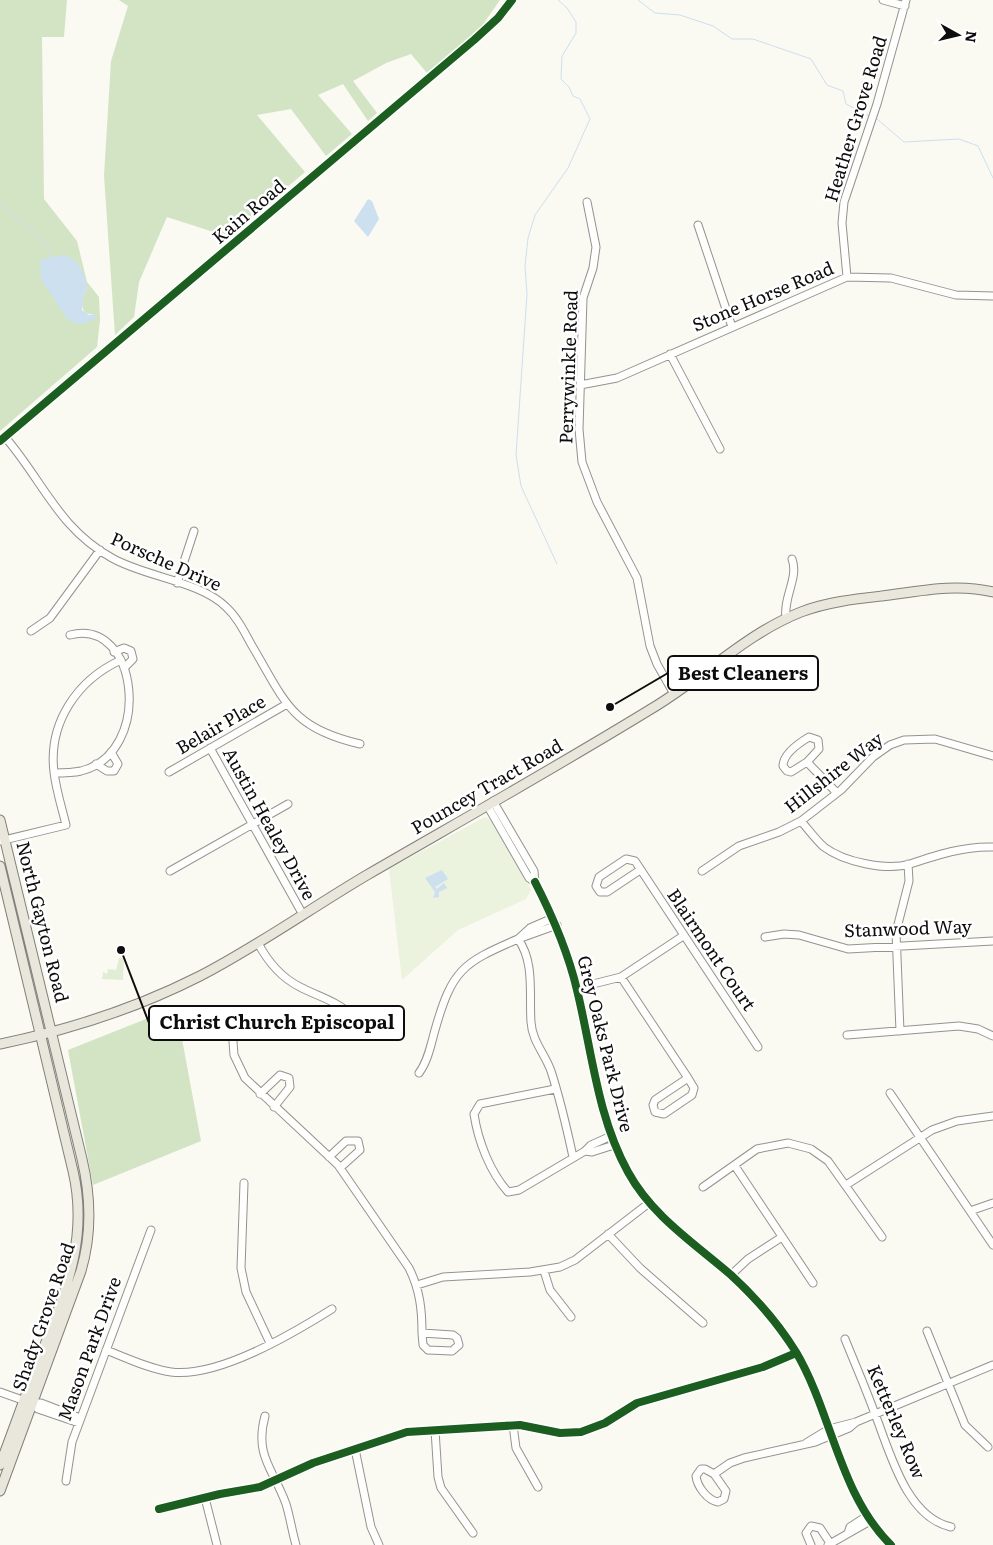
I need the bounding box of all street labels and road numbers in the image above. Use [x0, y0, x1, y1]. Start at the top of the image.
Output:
street label: Heather Grove Road [816, 32, 893, 205]
street label: Kain Road [206, 172, 290, 250]
street label: Stone Horse Road [687, 254, 837, 338]
street label: Perrywinkle Road [551, 289, 584, 444]
street label: Porsche Drive [107, 524, 226, 597]
street label: Belair Place [170, 687, 270, 760]
street label: Hillshire Way [778, 724, 889, 819]
street label: Pouncey Tract Road [405, 731, 567, 840]
street label: Austin Healey Drive [217, 742, 324, 905]
street label: North Gayton Road [10, 838, 77, 1005]
street label: Blairmont Court [661, 883, 764, 1016]
street label: Stanwood Way [844, 912, 973, 943]
street label: Grey Oaks Park Drive [571, 952, 641, 1135]
street label: Shady Grove Road [4, 1239, 81, 1394]
street label: Mason Park Drive [50, 1273, 127, 1424]
street label: Ketterley Row [861, 1360, 934, 1483]

